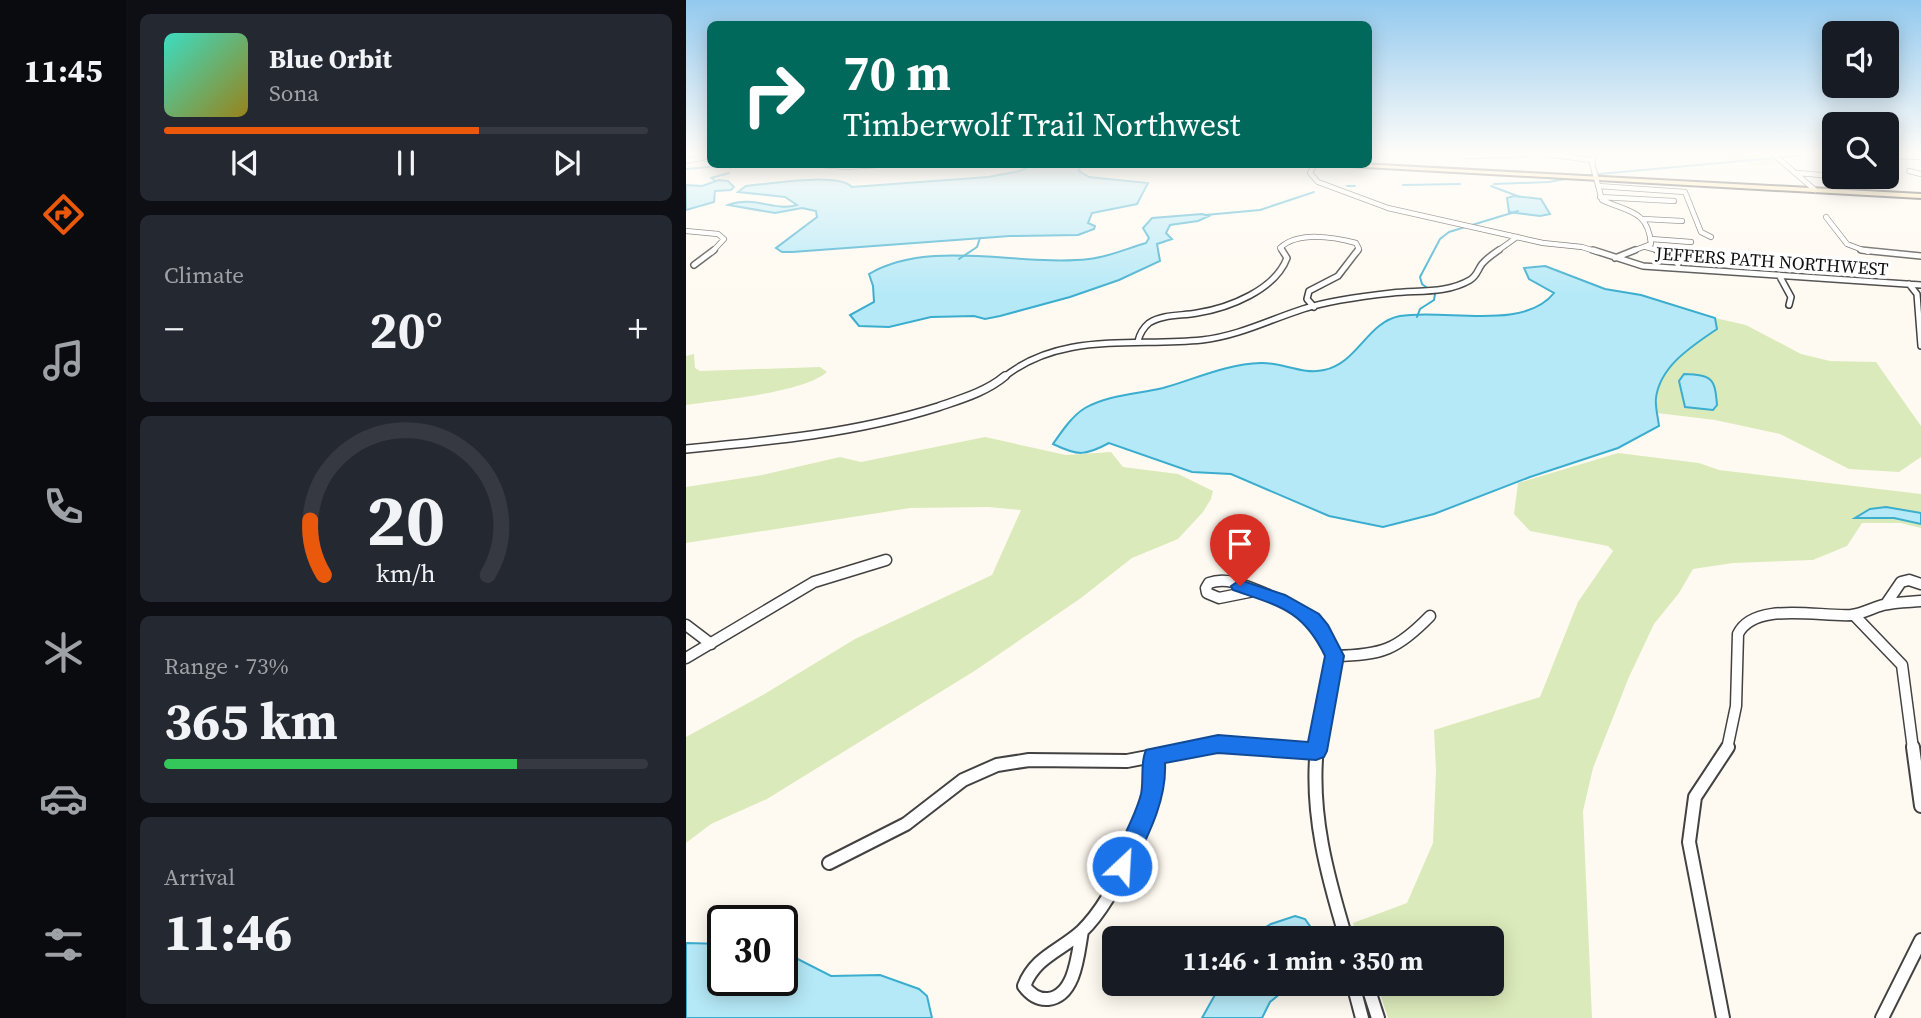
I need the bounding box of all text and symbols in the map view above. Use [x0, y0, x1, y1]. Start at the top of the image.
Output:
map controls [1822, 21, 1899, 189]
button: sound [1822, 21, 1899, 98]
text: 70 m [843, 39, 951, 106]
text: Blue Orbit [269, 41, 392, 77]
text: 11:45 [24, 49, 102, 93]
icon: right [728, 49, 819, 140]
text: Sona [269, 77, 319, 109]
text: Timberwolf Trail Northwest [843, 103, 1240, 147]
button: search [1822, 112, 1899, 189]
icon: previous [226, 144, 264, 182]
icon: pause [387, 144, 425, 182]
icon: next [548, 144, 586, 182]
icon: directions [39, 190, 88, 239]
street label: JEFFERS PATH NORTHWEST [1654, 240, 1889, 282]
text: Climate [164, 259, 244, 291]
text: 20° [369, 294, 443, 365]
text: − [164, 303, 184, 355]
text: + [628, 303, 648, 355]
icon: music [39, 336, 88, 385]
text: 20 [367, 470, 445, 569]
icon: phone [39, 482, 88, 531]
pin [1210, 514, 1270, 586]
icon: arrive [1221, 525, 1259, 563]
text: km/h [376, 556, 436, 590]
icon: climate [39, 628, 88, 677]
text: Range · 73% [164, 650, 289, 682]
text: 365 km [164, 685, 338, 756]
icon: car [39, 774, 88, 823]
position arrow [1085, 829, 1159, 903]
text: Arrival [164, 861, 235, 893]
text: 11:46 [164, 896, 292, 967]
speed limit sign: 30 [707, 905, 798, 996]
icon: filters [39, 920, 88, 969]
text: 11:46 · 1 min · 350 m [1183, 943, 1423, 979]

